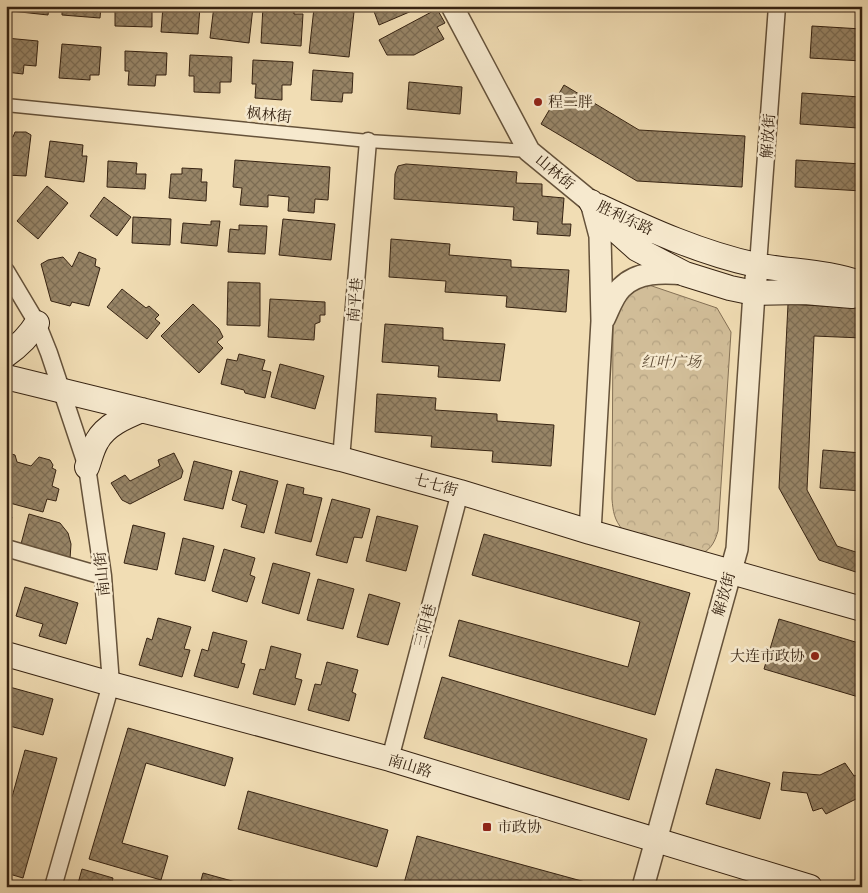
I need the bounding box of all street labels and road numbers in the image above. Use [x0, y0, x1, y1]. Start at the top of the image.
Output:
street label: 枫林街 [245, 104, 292, 129]
street label: 解放街 [757, 113, 782, 159]
street label: 山林街 [530, 151, 578, 196]
street label: 胜利东路 [593, 197, 656, 242]
street label: 南平巷 [344, 277, 369, 323]
street label: 七七街 [411, 470, 460, 503]
street label: 南山街 [91, 550, 116, 597]
street label: 解放街 [709, 570, 742, 619]
street label: 三阳巷 [410, 602, 442, 651]
street label: 南山路 [385, 751, 434, 784]

